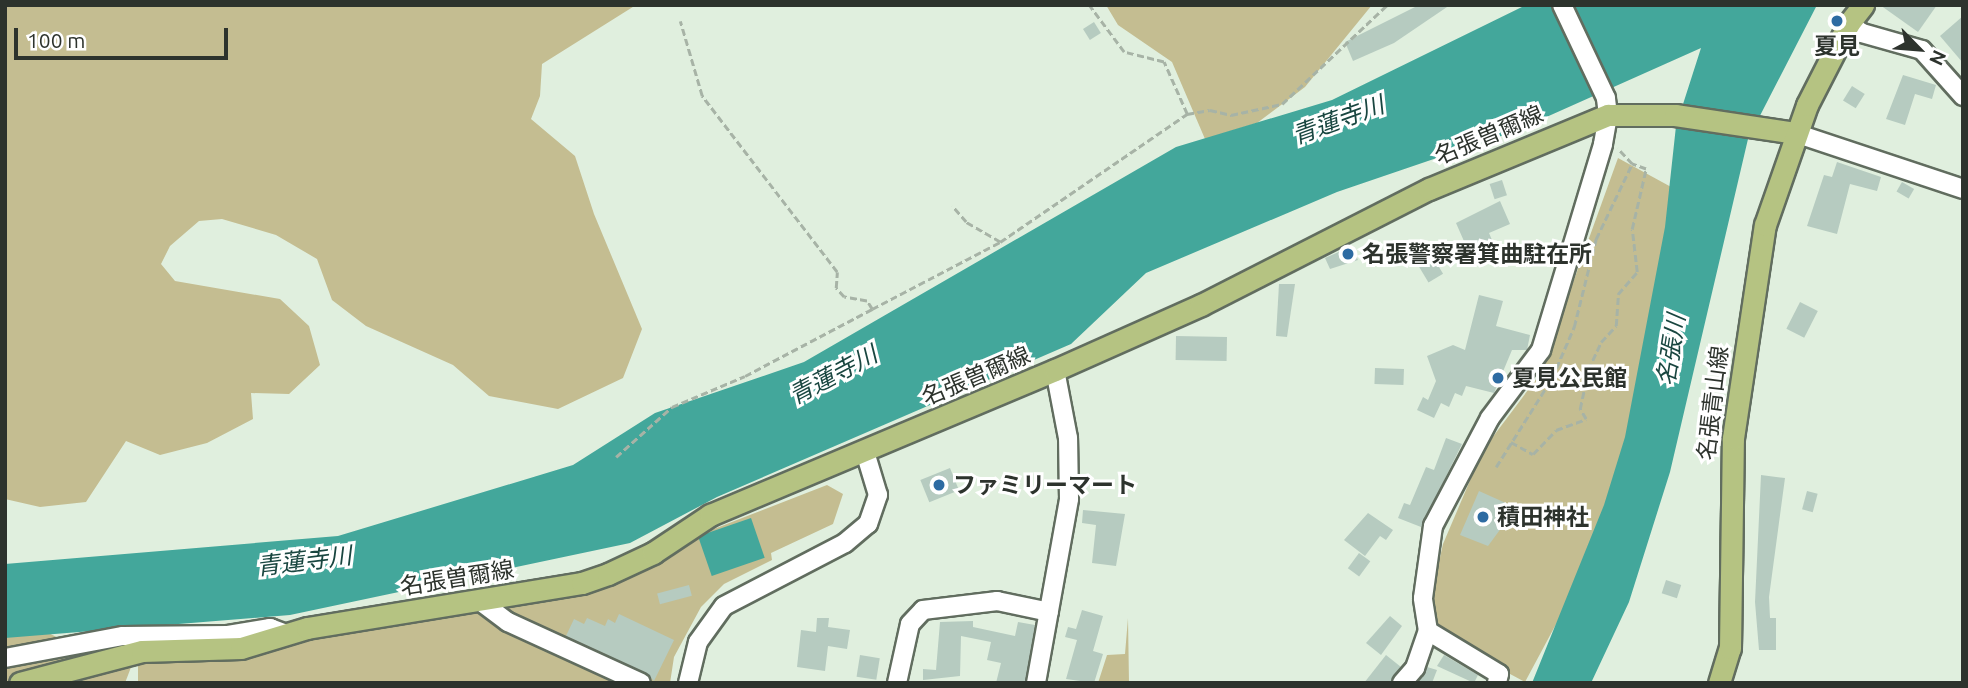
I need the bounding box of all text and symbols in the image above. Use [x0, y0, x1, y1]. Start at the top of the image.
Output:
marker: 夏見 [1829, 13, 1845, 29]
scale bar [18, 14, 231, 58]
north arrow [1884, 14, 1954, 84]
text: 100 m [27, 28, 85, 52]
place label: 夏見 [1814, 32, 1860, 60]
text: N [1925, 47, 1951, 69]
water label: 青蓮寺川 [1288, 90, 1388, 150]
street label: 名張曽爾線 [1431, 100, 1547, 170]
place label: 名張警察署箕曲駐在所 [1362, 240, 1592, 268]
marker: 名張警察署箕曲駐在所 [1340, 246, 1356, 262]
water label: 名張川 [1651, 312, 1691, 388]
water label: 青蓮寺川 [784, 340, 882, 410]
street label: 名張曽爾線 [918, 341, 1034, 411]
street label: 名張青山線 [1692, 344, 1734, 462]
place label: 夏見公民館 [1512, 364, 1627, 392]
marker: 夏見公民館 [1490, 370, 1506, 386]
place label: ファミリーマート [953, 471, 1137, 499]
marker: ファミリーマート [931, 477, 947, 493]
place label: 積田神社 [1497, 503, 1589, 531]
marker: 積田神社 [1475, 509, 1491, 525]
water label: 青蓮寺川 [255, 541, 353, 581]
street label: 名張曽爾線 [398, 555, 516, 601]

